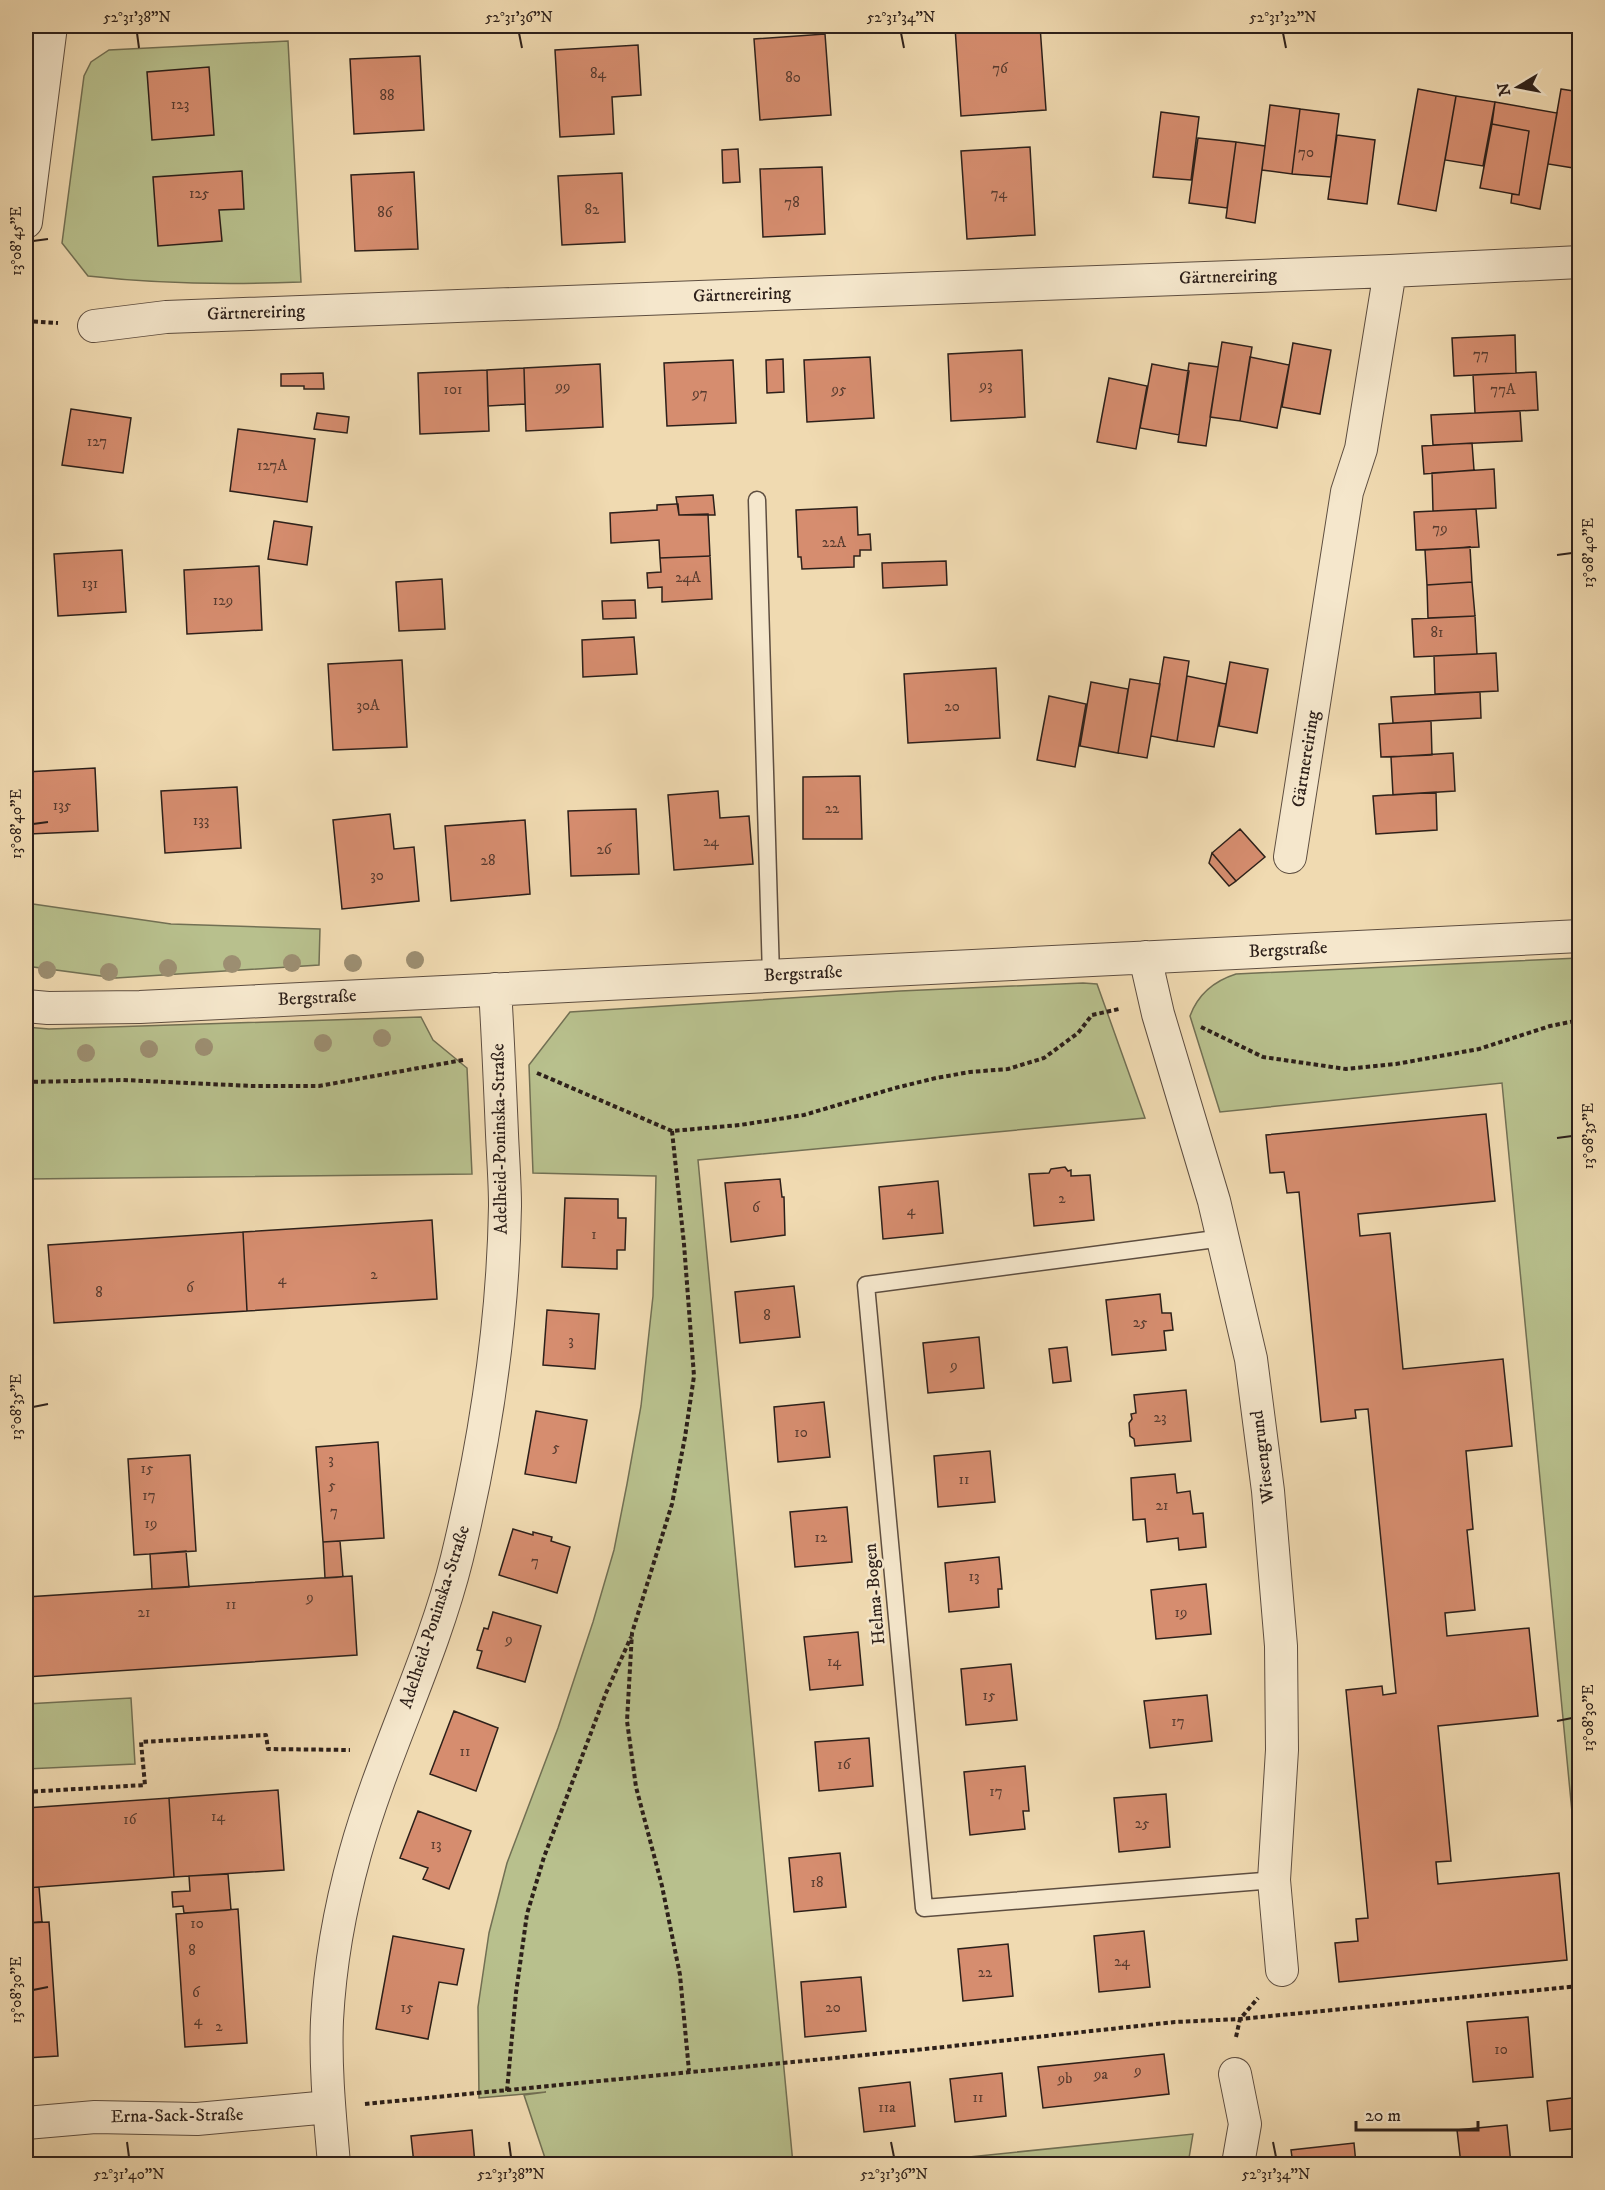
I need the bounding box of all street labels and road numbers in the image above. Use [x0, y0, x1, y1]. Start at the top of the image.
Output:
street label: Gärtnereiring [1179, 264, 1277, 290]
street label: Gärtnereiring [693, 282, 791, 308]
street label: Gärtnereiring [207, 300, 305, 326]
street label: Gärtnereiring [1287, 709, 1325, 809]
street label: Bergstraße [1248, 937, 1328, 963]
street label: Bergstraße [763, 961, 843, 987]
street label: Bergstraße [277, 985, 357, 1011]
street label: Adelheid-Poninska-Straße [487, 1043, 513, 1235]
street label: Wiesengrund [1246, 1409, 1280, 1506]
street label: Adelheid-Poninska-Straße [395, 1523, 475, 1711]
street label: Helma-Bogen [860, 1542, 890, 1646]
street label: Erna-Sack-Straße [110, 2104, 244, 2128]

